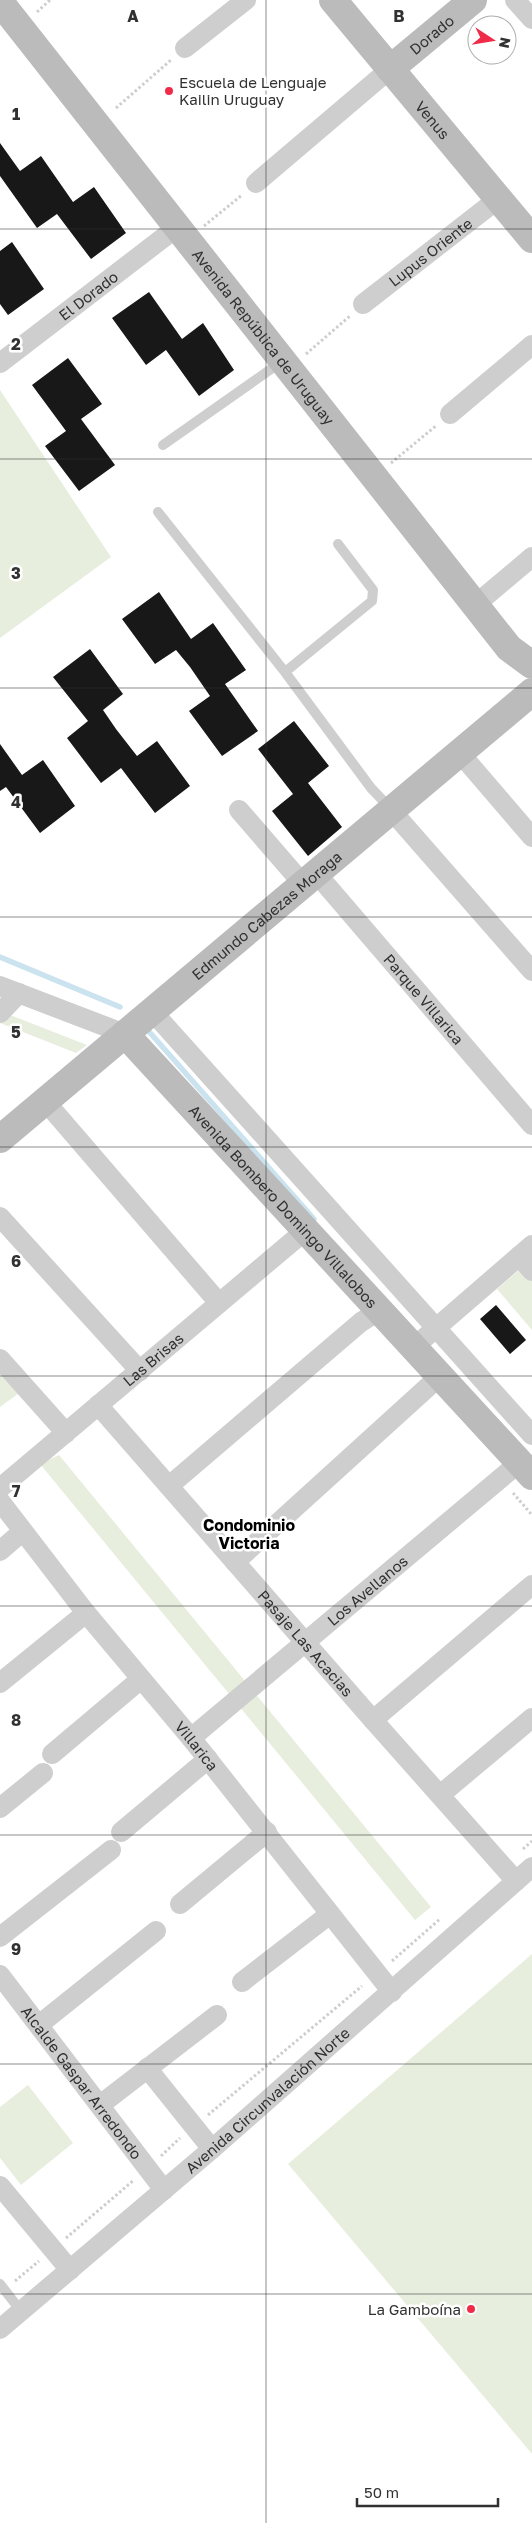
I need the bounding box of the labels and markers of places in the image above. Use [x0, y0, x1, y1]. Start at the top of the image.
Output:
place label: Escuela de Lenguaje Kailin Uruguay [179, 73, 327, 108]
marker: Escuela de Lenguaje Kailin Uruguay [163, 85, 175, 97]
place label: La Gamboína [368, 2300, 461, 2318]
marker: La Gamboína [465, 2303, 477, 2315]

